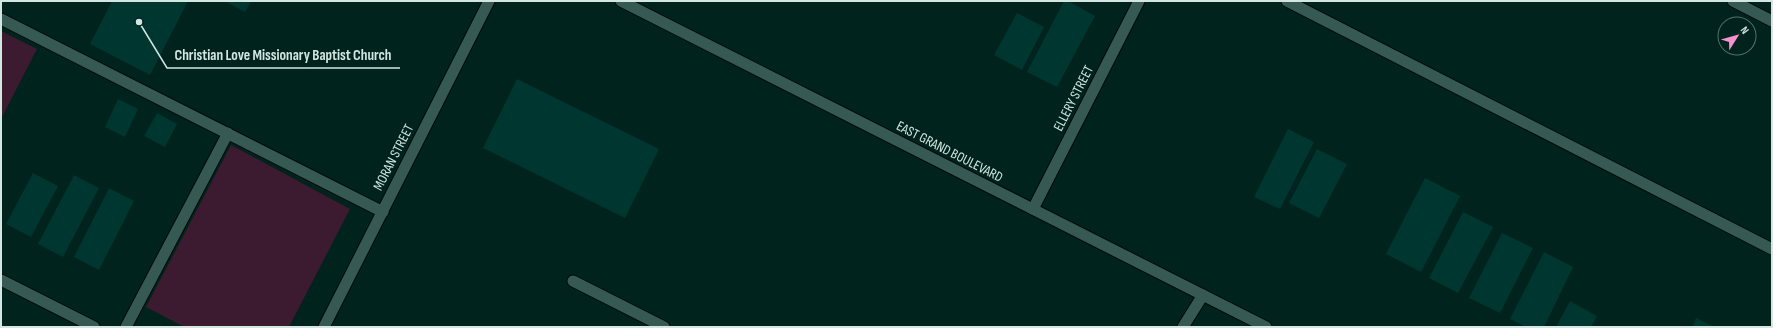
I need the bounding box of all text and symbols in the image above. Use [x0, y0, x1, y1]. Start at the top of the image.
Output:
north arrow [1717, 16, 1757, 56]
text: N [1738, 24, 1752, 37]
callout: Christian Love Missionary Baptist Church [167, 41, 400, 68]
text: Christian Love Missionary Baptist Church [174, 46, 392, 65]
street label: ELLERY STREET [1050, 62, 1097, 134]
street label: EAST GRAND BOULEVARD [894, 117, 1006, 186]
street label: MORAN STREET [369, 121, 418, 193]

